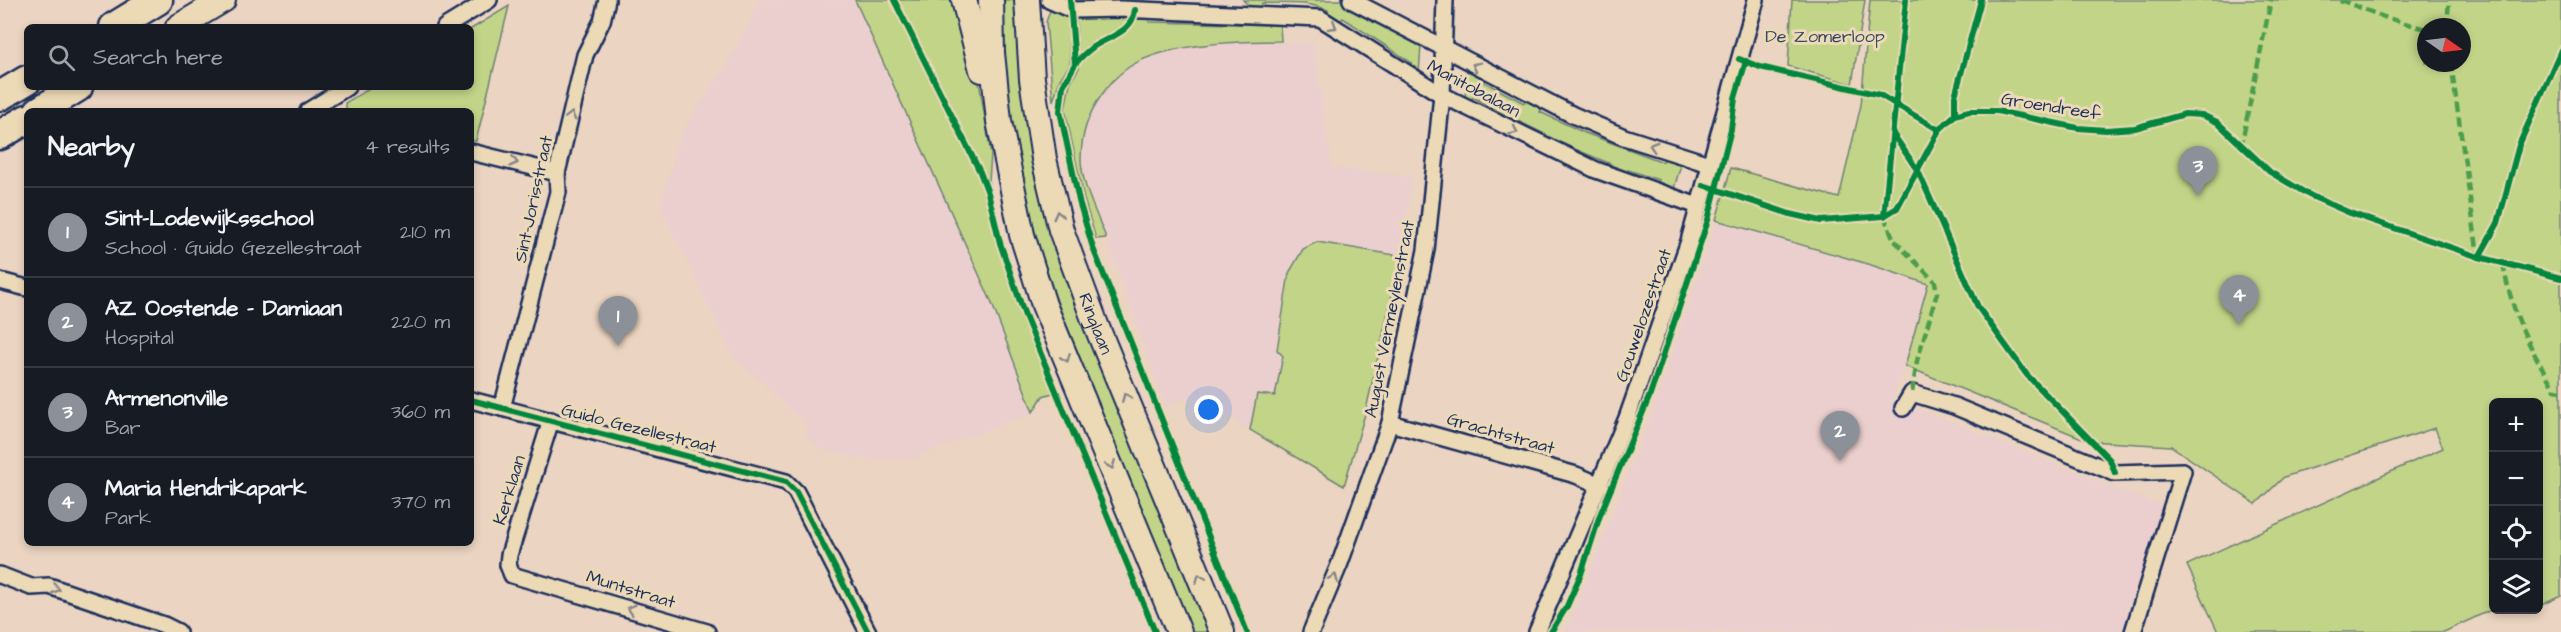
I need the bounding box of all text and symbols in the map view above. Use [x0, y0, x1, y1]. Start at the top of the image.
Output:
north arrow [2417, 18, 2471, 72]
one-way arrow [1327, 19, 1337, 31]
search box [24, 24, 474, 90]
park label: De Zomerloop [1765, 24, 1885, 49]
icon: search [45, 41, 78, 74]
text: Search here [93, 42, 223, 73]
street label: Manitobalaan [1423, 53, 1525, 124]
one-way arrow [1472, 62, 1482, 73]
street label: Groendreef [1999, 86, 2103, 127]
one-way arrow [563, 111, 576, 121]
one-way arrow [1507, 124, 1518, 135]
text: Nearby [48, 129, 135, 165]
text: 4 results [365, 133, 450, 161]
street label: Sint-Jorisstraat [508, 133, 559, 265]
one-way arrow [1648, 141, 1659, 153]
pin: 3 [2178, 146, 2218, 196]
one-way arrow [509, 155, 519, 168]
text: Sint-Lodewijksschool [105, 203, 314, 234]
one-way arrow [1052, 210, 1065, 220]
text: 1 [66, 218, 69, 246]
text: 210 m [400, 218, 450, 246]
street label: August Vermeylenstraat [1358, 218, 1422, 420]
text: School · Guido Gezellestraat [105, 234, 362, 262]
street label: Gouwelozestraat [1609, 244, 1678, 385]
pin: 4 [2220, 276, 2258, 325]
street label: Ringlaan [1072, 290, 1119, 358]
text: AZ Oostende - Damiaan [105, 293, 342, 324]
pin: 1 [598, 296, 638, 346]
text: 2 [62, 308, 73, 336]
text: 220 m [391, 308, 450, 336]
text: Hospital [105, 324, 174, 352]
one-way arrow [1059, 352, 1071, 363]
text: Armenonville [105, 383, 228, 414]
one-way arrow [1121, 393, 1133, 404]
your location [1194, 395, 1223, 424]
street label: Guido Gezellestraat [559, 397, 720, 460]
text: 3 [62, 398, 73, 426]
text: 360 m [391, 398, 450, 426]
map controls [2489, 398, 2543, 614]
button: + [2489, 398, 2543, 452]
street label: Grachtstraat [1444, 406, 1558, 461]
pin: 2 [1820, 412, 1860, 461]
text: Bar [105, 414, 140, 442]
street label: Kerklaan [487, 452, 532, 528]
button: − [2489, 452, 2543, 506]
one-way arrow [1104, 458, 1116, 469]
text: Maria Hendrikapark [105, 473, 307, 504]
text: 4 [61, 488, 74, 516]
text: 370 m [391, 488, 450, 516]
text: Park [105, 504, 151, 532]
button: locate [2489, 506, 2543, 560]
button: layers [2489, 560, 2543, 614]
street label: Muntstraat [583, 564, 679, 615]
one-way arrow [1195, 573, 1207, 584]
one-way arrow [1327, 574, 1339, 585]
one-way arrow [50, 582, 61, 594]
one-way arrow [626, 604, 637, 616]

